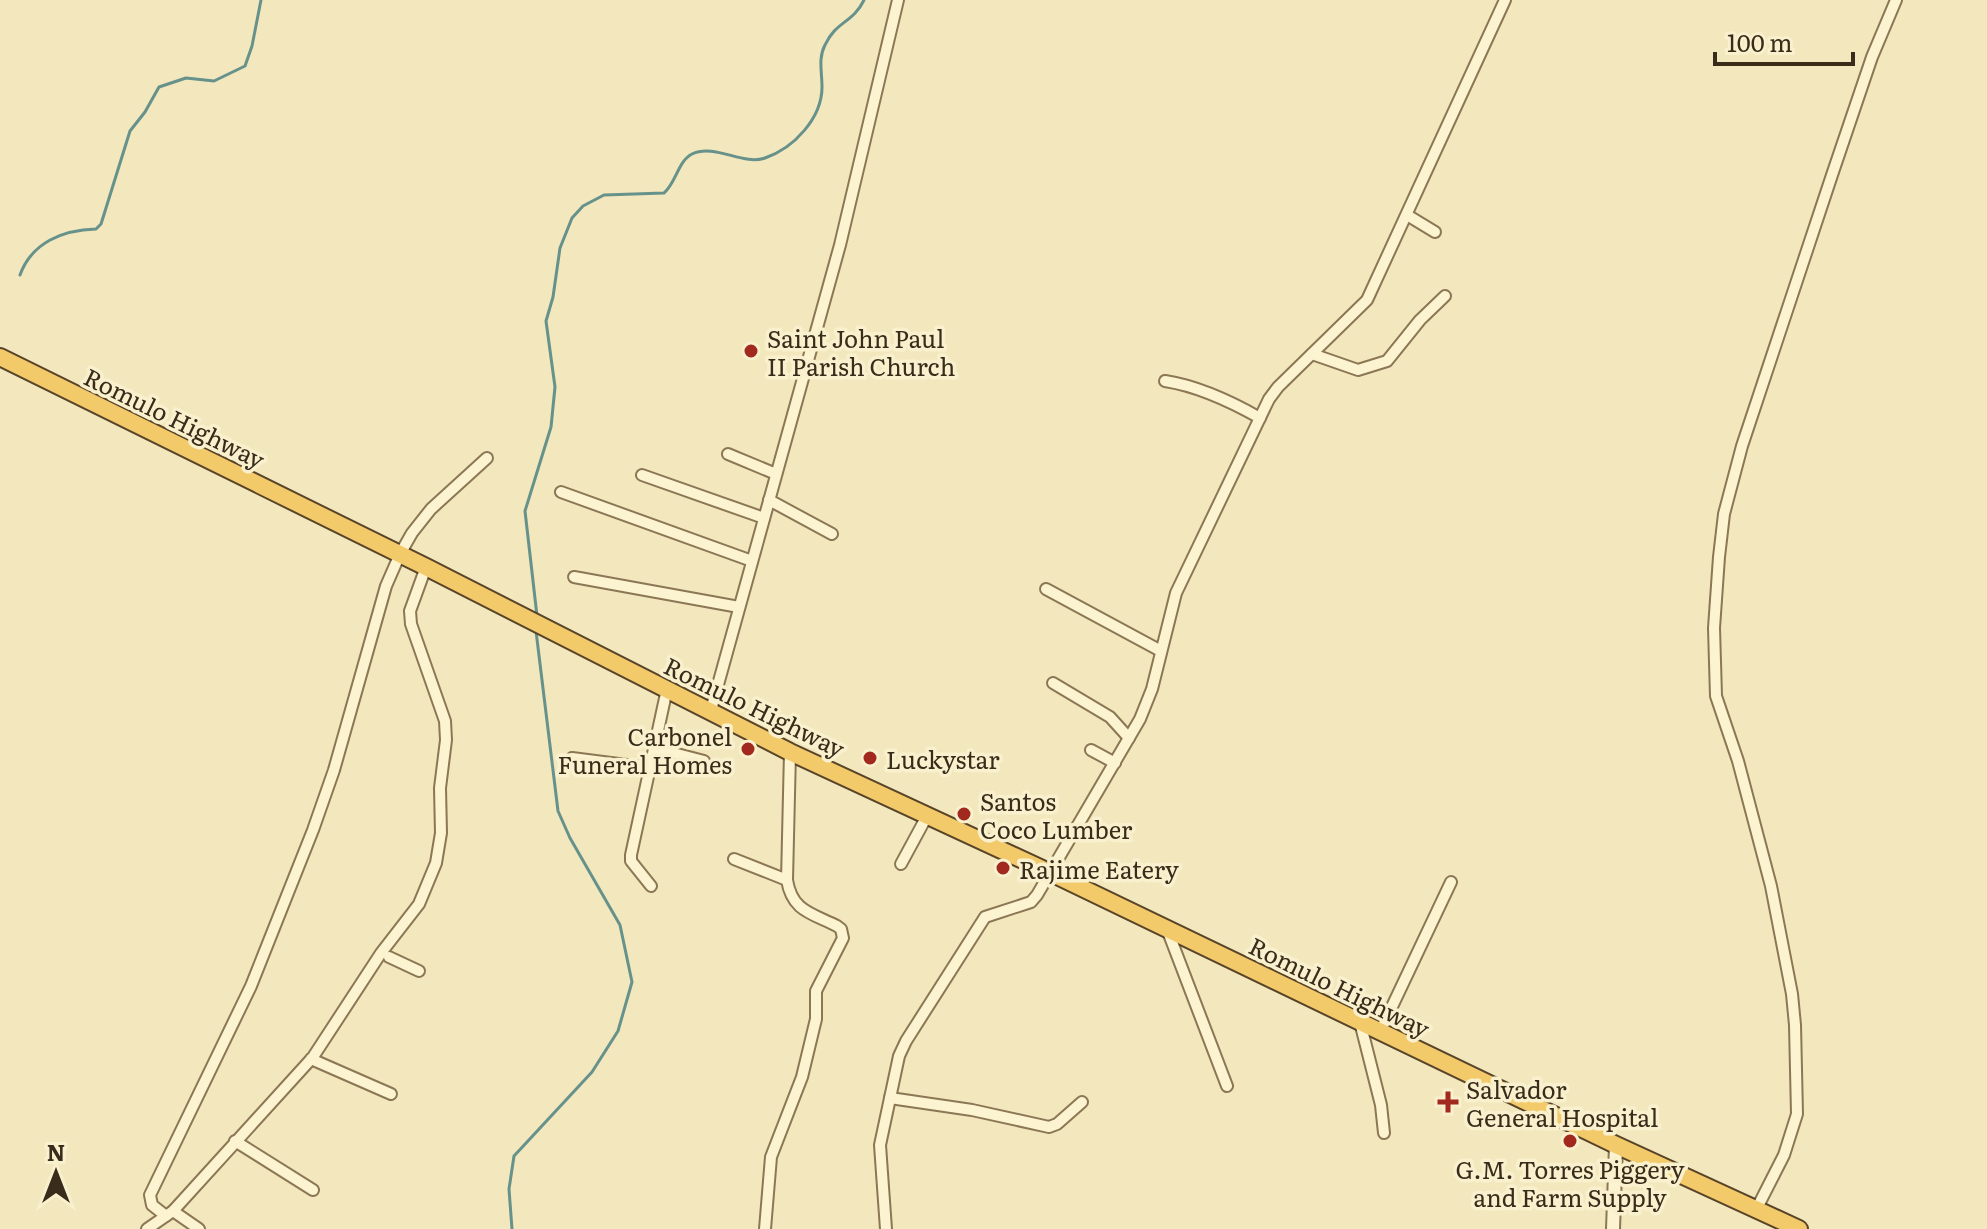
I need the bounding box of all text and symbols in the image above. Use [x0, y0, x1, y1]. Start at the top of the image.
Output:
scale bar [1715, 16, 1853, 66]
text: 100 m [1727, 24, 1793, 59]
place label: Saint John Paul II Parish Church [767, 320, 955, 383]
marker: Saint John Paul II Parish Church [742, 342, 760, 360]
street label: Romulo Highway [79, 358, 271, 476]
street label: Romulo Highway [659, 647, 851, 765]
place label: Carbonel Funeral Homes [558, 718, 732, 781]
marker: Carbonel Funeral Homes [739, 740, 757, 758]
place label: Luckystar [886, 741, 1000, 776]
marker: Luckystar [861, 749, 879, 767]
place label: Santos Coco Lumber [980, 783, 1133, 846]
marker: Santos Coco Lumber [955, 805, 973, 823]
place label: Rajime Eatery [1019, 851, 1179, 886]
marker: Rajime Eatery [994, 859, 1012, 877]
street label: Romulo Highway [1244, 927, 1436, 1045]
place label: Salvador General Hospital [1466, 1071, 1658, 1134]
marker: Salvador General Hospital [1437, 1091, 1459, 1113]
marker: G.M. Torres Piggery and Farm Supply [1561, 1132, 1579, 1150]
north arrow [16, 1133, 96, 1213]
text: N [47, 1135, 65, 1168]
place label: G.M. Torres Piggery and Farm Supply [1455, 1151, 1685, 1214]

